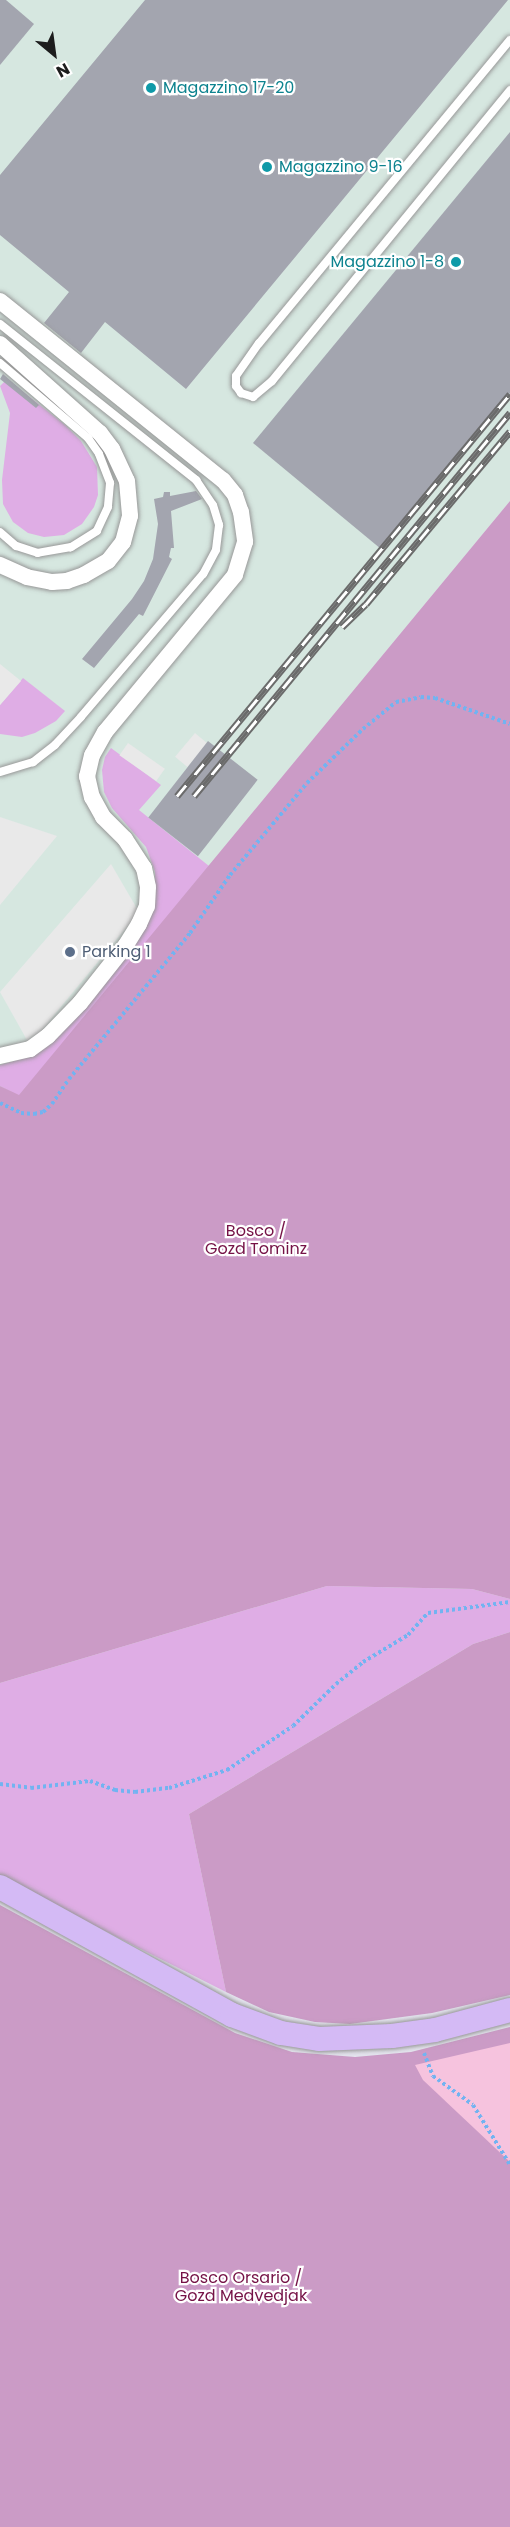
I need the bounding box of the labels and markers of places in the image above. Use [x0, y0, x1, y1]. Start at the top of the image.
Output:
place label: Magazzino 17-20 [163, 78, 294, 98]
marker: Magazzino 17-20 [144, 81, 158, 95]
place label: Magazzino 9-16 [279, 157, 403, 177]
marker: Magazzino 9-16 [260, 160, 274, 174]
place label: Magazzino 1-8 [330, 252, 444, 272]
marker: Magazzino 1-8 [449, 255, 463, 269]
place label: Parking 1 [82, 942, 151, 962]
marker: Parking 1 [63, 945, 77, 959]

